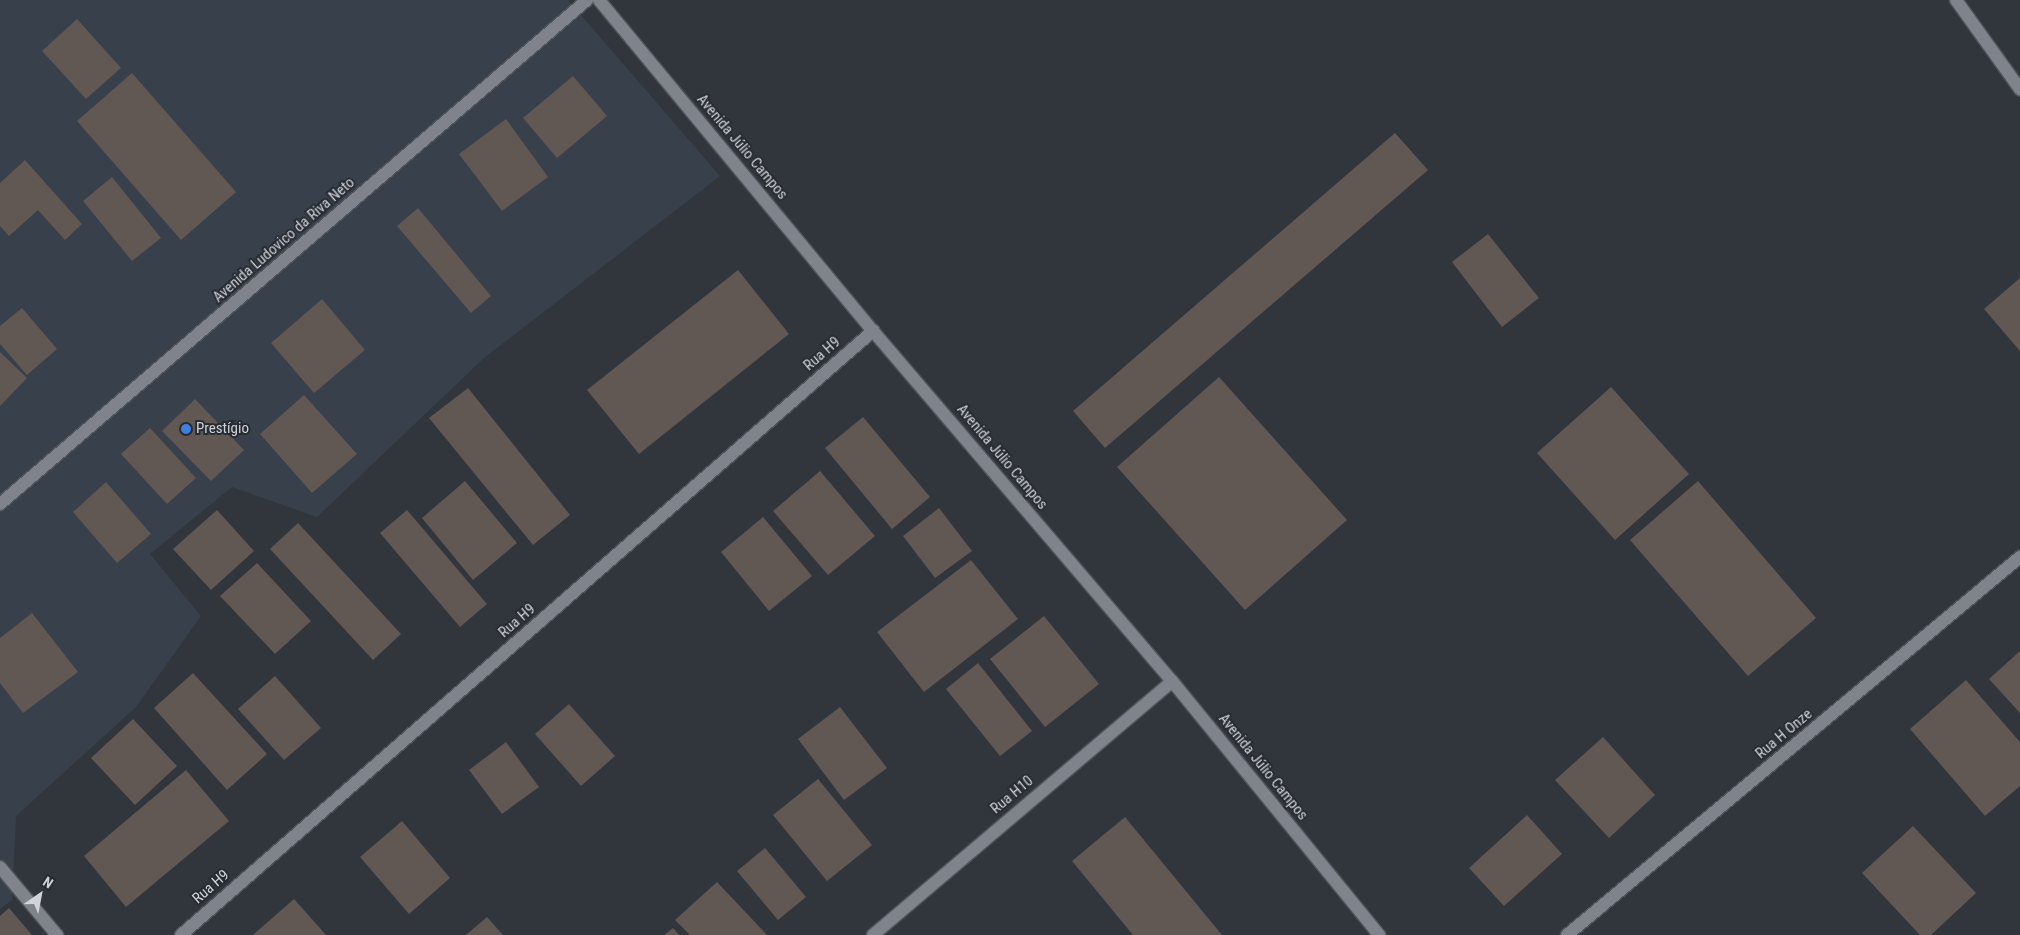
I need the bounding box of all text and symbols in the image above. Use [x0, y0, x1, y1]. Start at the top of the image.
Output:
street label: Avenida Júlio Campos [693, 91, 791, 203]
street label: Avenida Ludovico da Riva Neto [210, 174, 358, 306]
street label: Rua H9 [800, 333, 844, 375]
street label: Avenida Júlio Campos [953, 401, 1051, 513]
place label: Prestígio [196, 420, 249, 438]
marker: Prestígio [180, 423, 192, 435]
street label: Rua H9 [495, 600, 539, 642]
street label: Rua H Onze [1752, 705, 1816, 763]
street label: Avenida Júlio Campos [1215, 710, 1311, 824]
street label: Rua H10 [987, 772, 1037, 818]
street label: Rua H9 [189, 866, 233, 908]
north arrow [15, 870, 65, 920]
text: N [40, 873, 56, 891]

